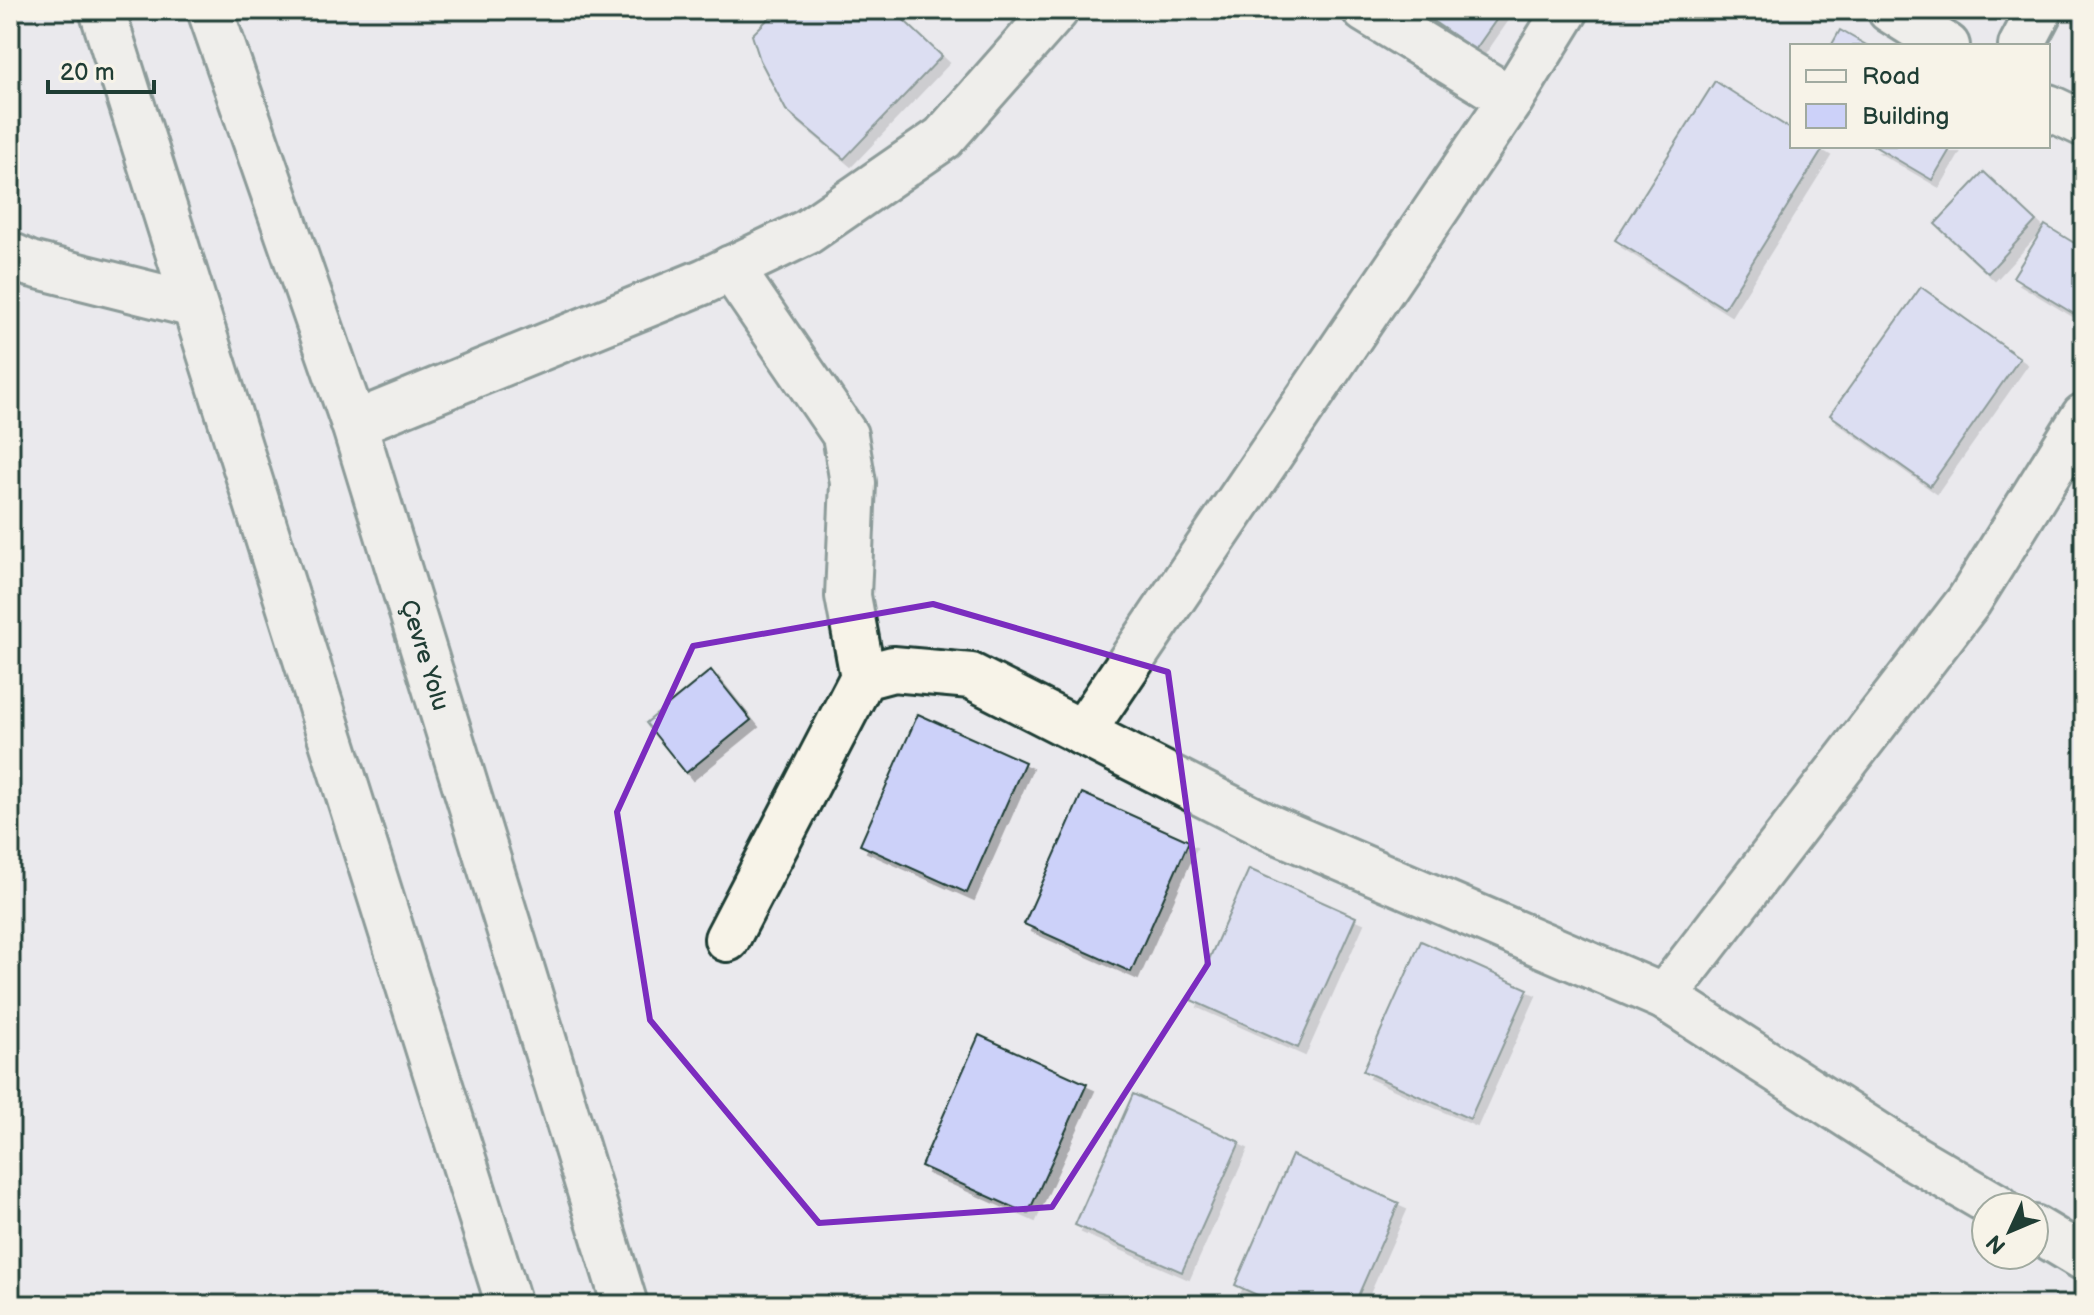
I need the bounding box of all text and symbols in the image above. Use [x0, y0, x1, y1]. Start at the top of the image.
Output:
scale bar [48, 44, 154, 94]
legend [1790, 44, 2050, 148]
text: 20 m [60, 58, 115, 87]
text: Road [1862, 62, 1920, 91]
text: Building [1862, 102, 1949, 131]
street label: Çevre Yolu [394, 596, 456, 714]
north arrow [1970, 1191, 2050, 1271]
text: N [1981, 1229, 2012, 1259]

